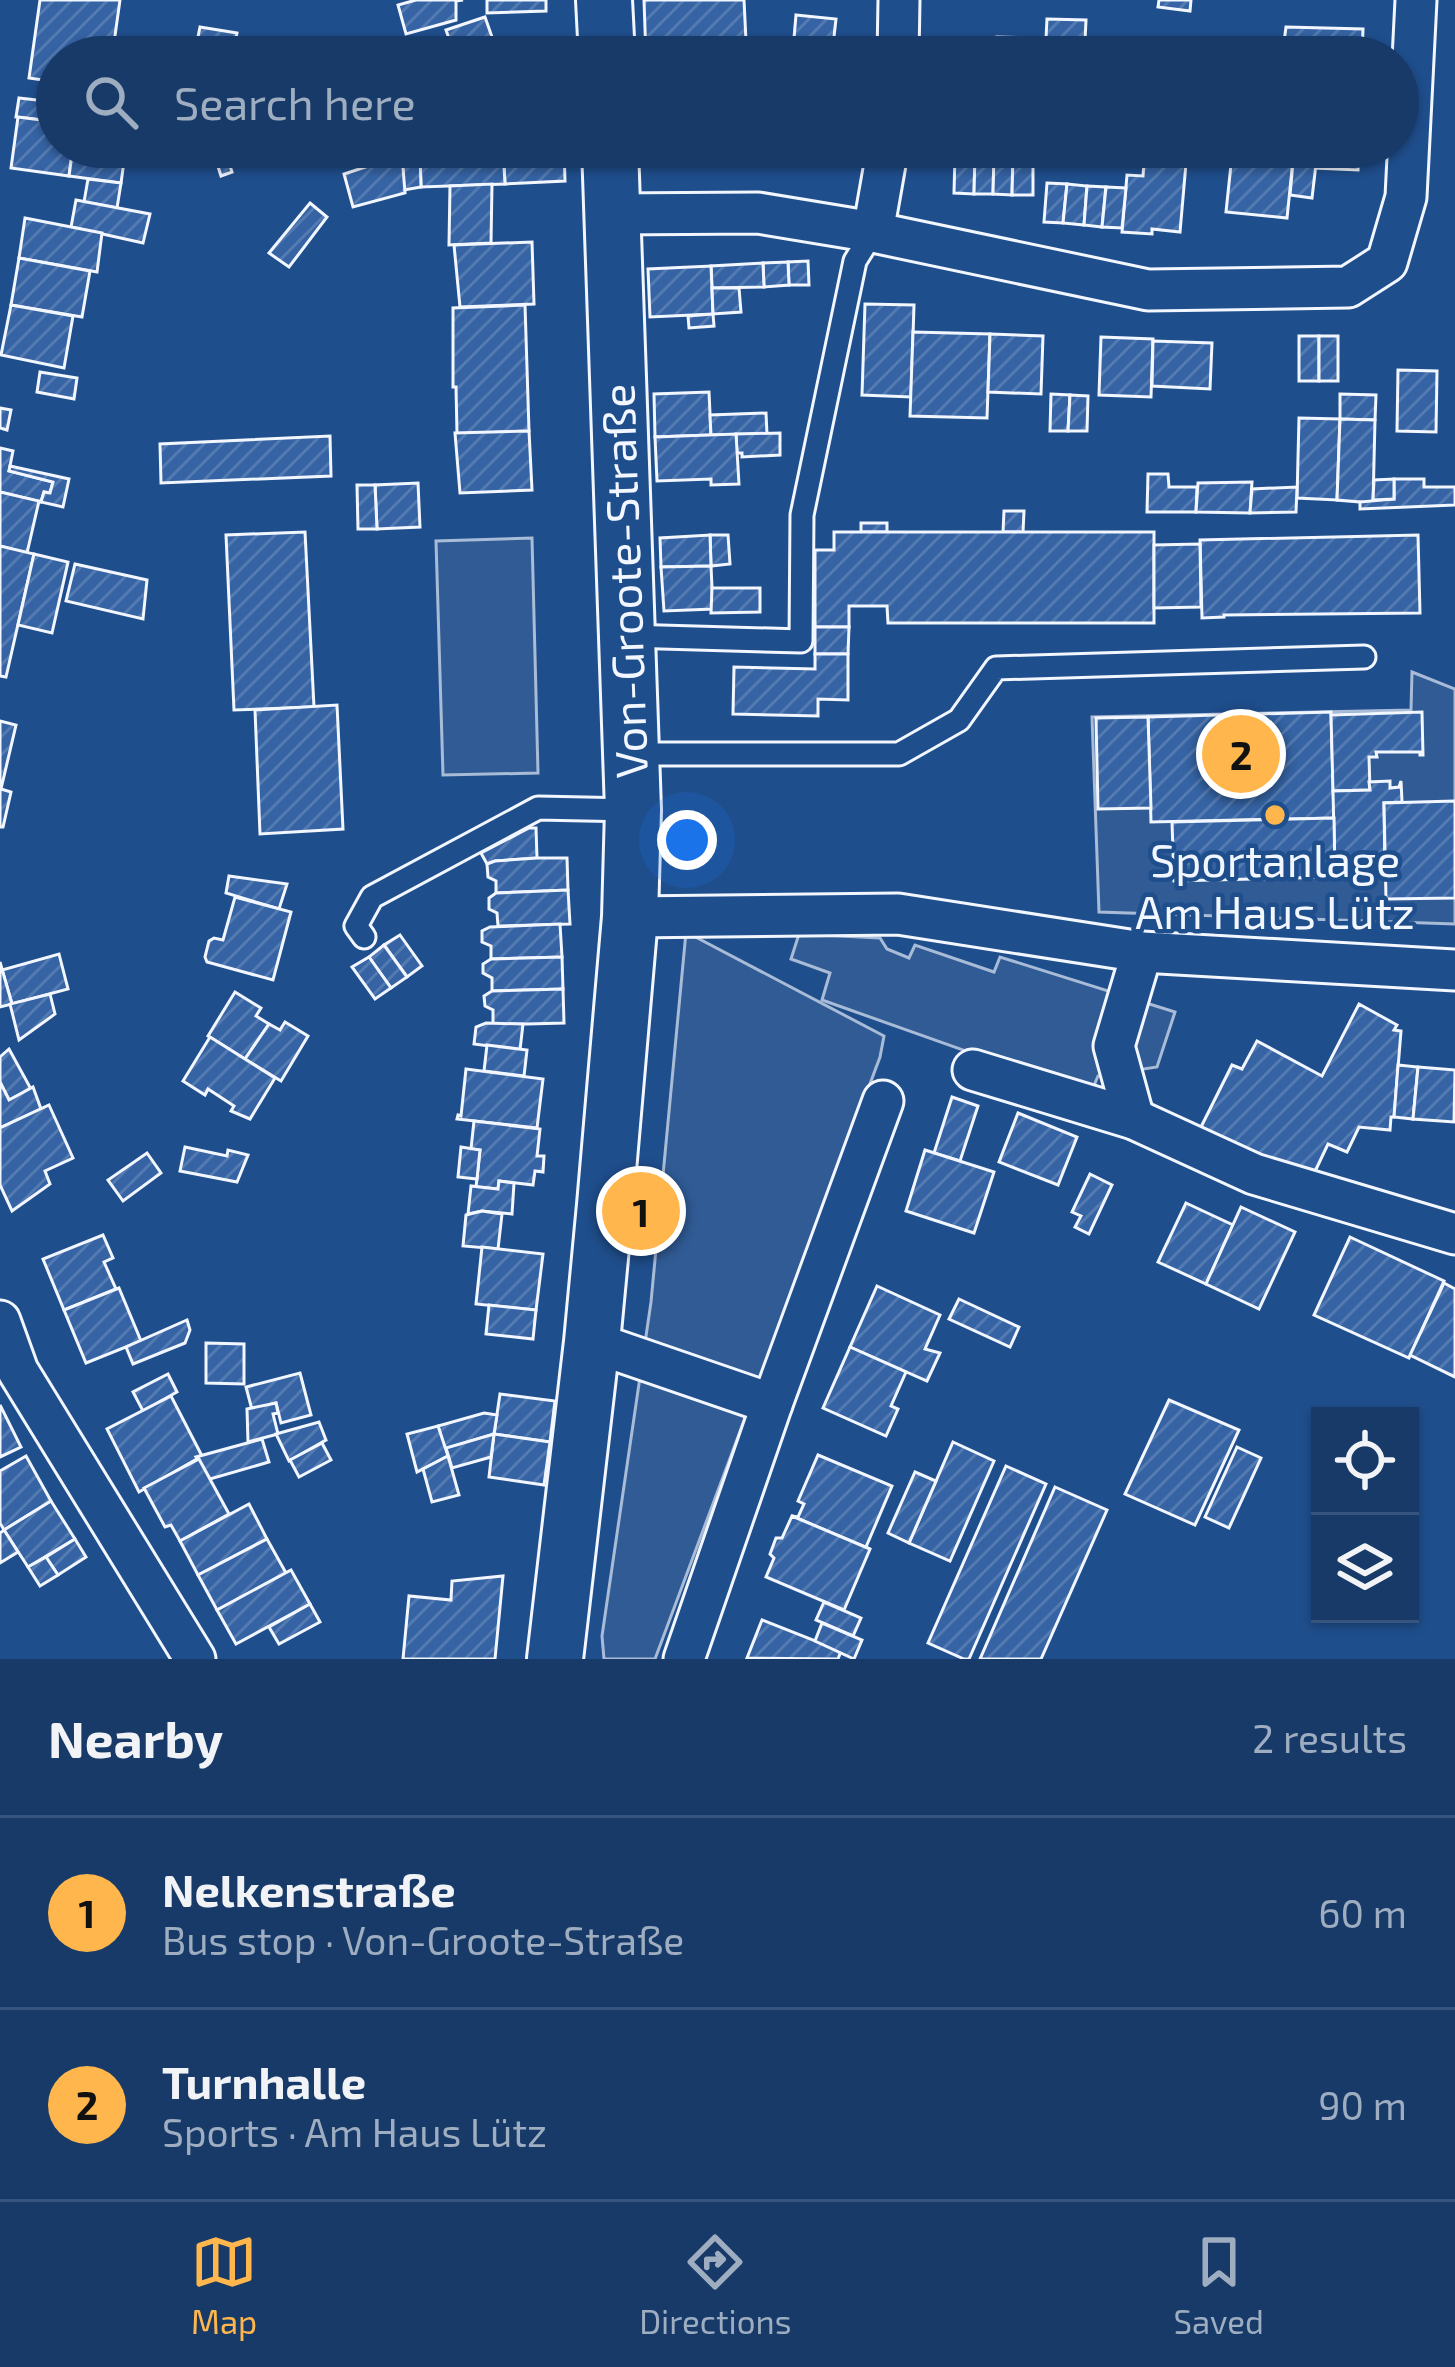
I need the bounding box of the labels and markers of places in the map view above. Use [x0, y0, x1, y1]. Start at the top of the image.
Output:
pin: 2 [1202, 709, 1280, 799]
marker: Sportanlage Am Haus Lütz [1262, 802, 1288, 828]
place label: Sportanlage Am Haus Lütz [1135, 832, 1415, 938]
pin: 1 [602, 1166, 680, 1256]

